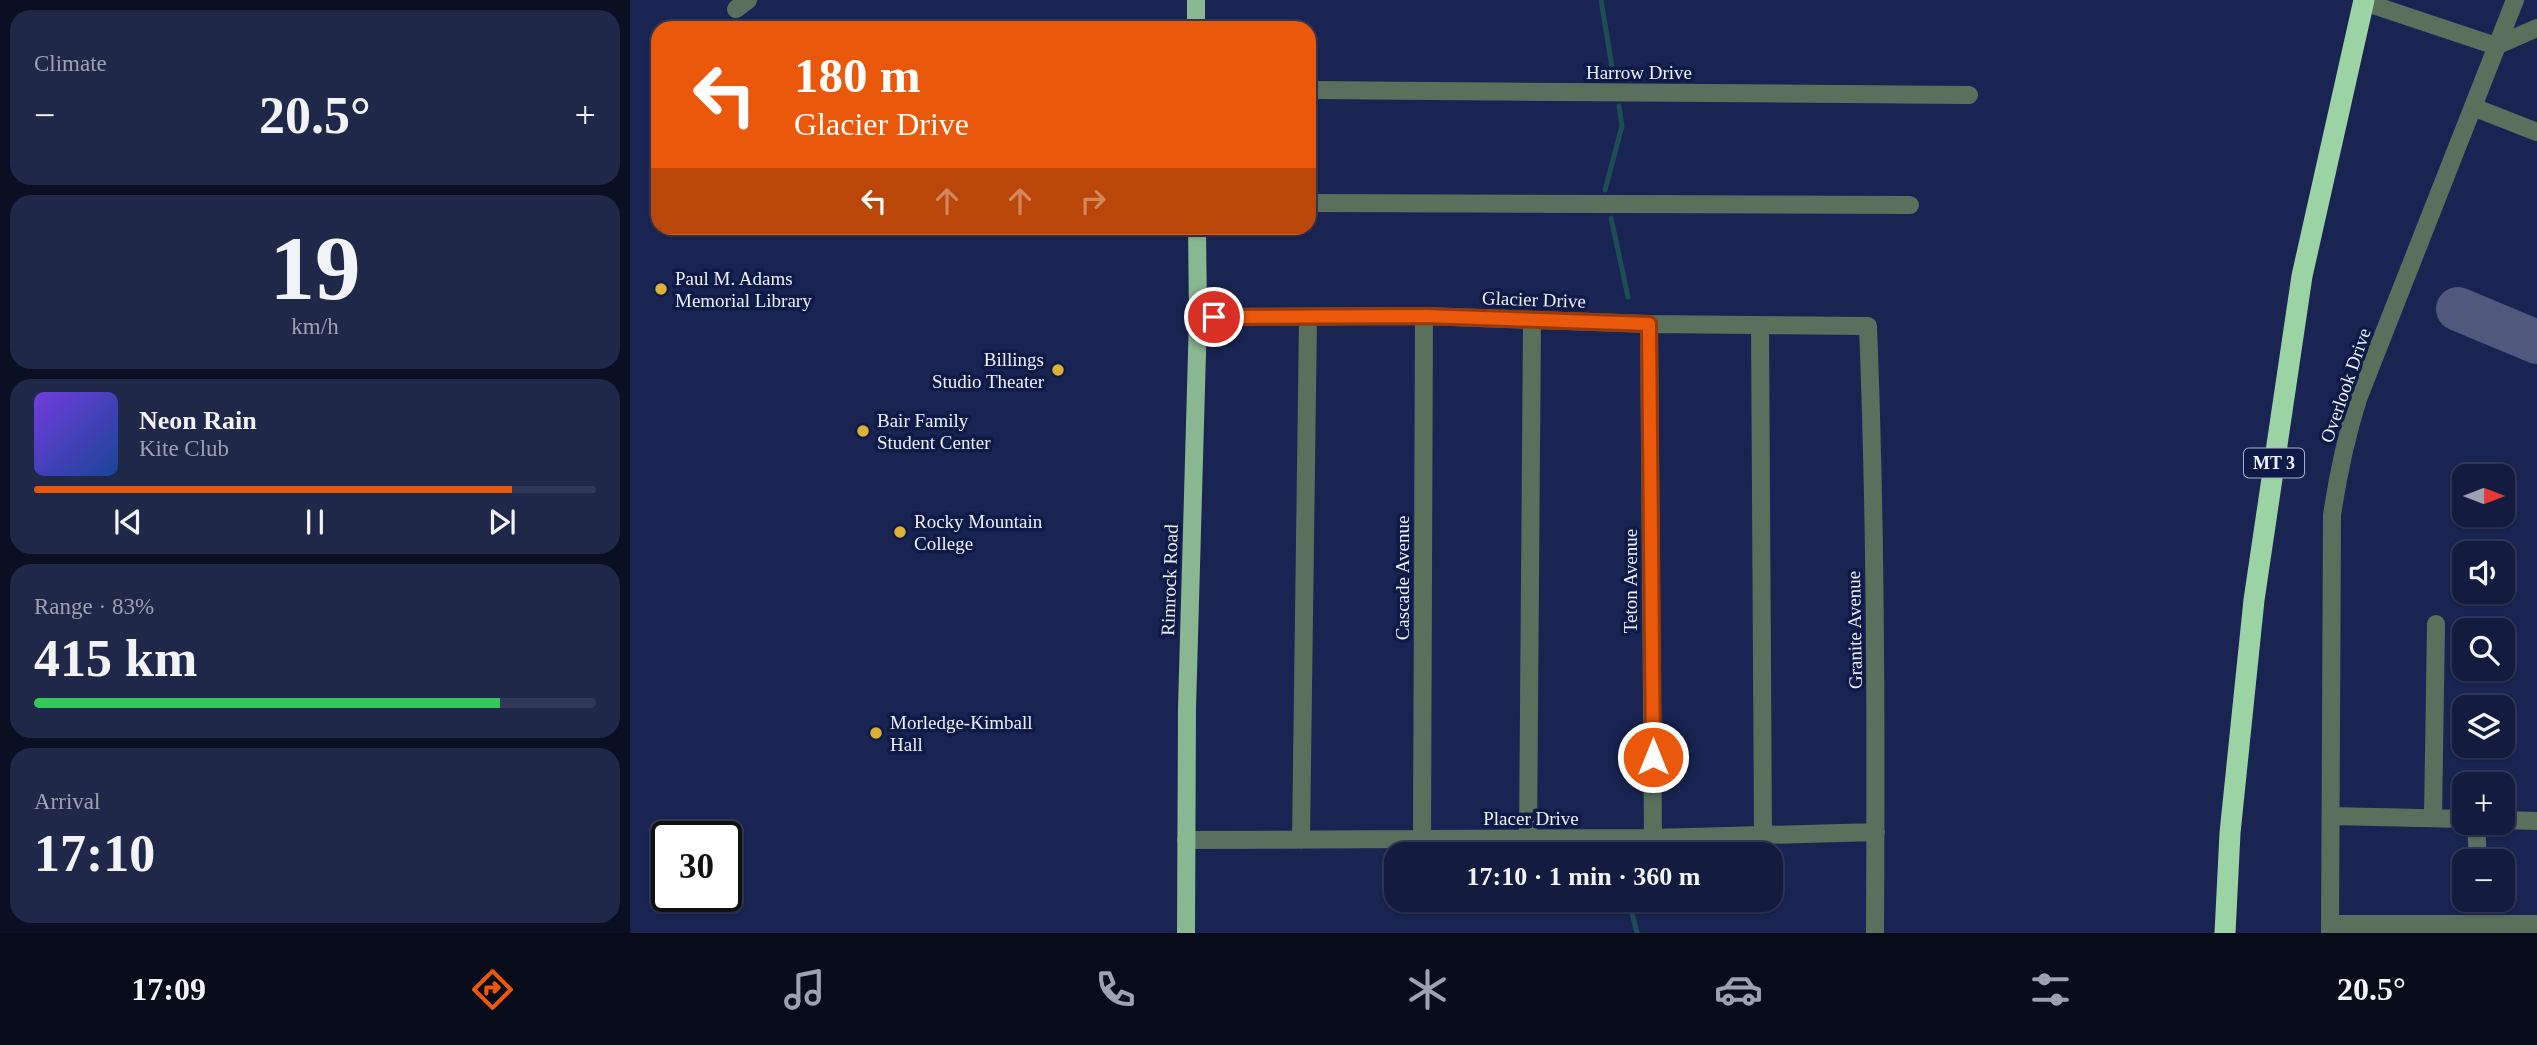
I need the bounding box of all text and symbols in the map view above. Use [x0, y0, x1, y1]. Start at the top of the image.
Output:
text: 180 m [794, 48, 921, 103]
icon: left [679, 49, 770, 140]
text: Climate [34, 51, 107, 76]
street label: Harrow Drive [1586, 62, 1692, 83]
text: 20.5° [259, 87, 371, 144]
text: − [34, 94, 55, 136]
text: + [575, 94, 596, 136]
text: Glacier Drive [794, 106, 969, 142]
icon: left [855, 182, 893, 220]
icon: ahead [928, 182, 966, 220]
icon: ahead [1001, 182, 1039, 220]
icon: right [1074, 182, 1112, 220]
text: 19 [270, 218, 361, 319]
place label: Paul M. Adams Memorial Library [675, 268, 812, 311]
marker: Paul M. Adams Memorial Library [653, 281, 669, 297]
pin [1184, 287, 1244, 347]
street label: Glacier Drive [1482, 287, 1586, 312]
icon: arrive [1195, 298, 1233, 336]
text: km/h [291, 314, 339, 339]
street label: Overlook Drive [2316, 325, 2375, 445]
place label: Billings Studio Theater [932, 349, 1045, 392]
marker: Billings Studio Theater [1050, 362, 1066, 378]
text: Neon Rain [139, 406, 257, 435]
place label: Bair Family Student Center [877, 410, 991, 453]
marker: Bair Family Student Center [855, 423, 871, 439]
text: Kite Club [139, 436, 229, 461]
road number: MT 3 [2244, 448, 2304, 477]
north arrow [2452, 464, 2515, 527]
map controls [2452, 464, 2515, 912]
icon: previous [109, 503, 147, 541]
icon: pause [296, 503, 334, 541]
icon: next [483, 503, 521, 541]
place label: Rocky Mountain College [914, 511, 1043, 554]
street label: Cascade Avenue [1392, 516, 1413, 640]
marker: Rocky Mountain College [892, 524, 908, 540]
street label: Rimrock Road [1157, 524, 1182, 636]
street label: Teton Avenue [1620, 529, 1641, 633]
button: sound [2452, 541, 2515, 604]
street label: Granite Avenue [1843, 571, 1866, 689]
text: Range · 83% [34, 594, 154, 619]
button: search [2452, 618, 2515, 681]
text: 415 km [34, 630, 197, 687]
button: layers [2452, 695, 2515, 758]
place label: Morledge-Kimball Hall [890, 712, 1032, 755]
position arrow [1616, 720, 1690, 794]
marker: Morledge-Kimball Hall [868, 725, 884, 741]
button: + [2452, 772, 2515, 835]
text: Arrival [34, 789, 100, 814]
street label: Placer Drive [1483, 808, 1579, 829]
speed limit sign: 30 [651, 821, 742, 912]
text: 17:10 [34, 825, 155, 882]
button: − [2452, 849, 2515, 912]
text: 17:10 · 1 min · 360 m [1467, 862, 1701, 891]
icon: directions [468, 965, 517, 1014]
icon: music [780, 965, 829, 1014]
icon: phone [1091, 965, 1140, 1014]
icon: climate [1403, 965, 1452, 1014]
icon: car [1714, 965, 1763, 1014]
icon: filters [2026, 965, 2075, 1014]
text: 17:09 [131, 971, 206, 1007]
text: 20.5° [2337, 971, 2406, 1007]

